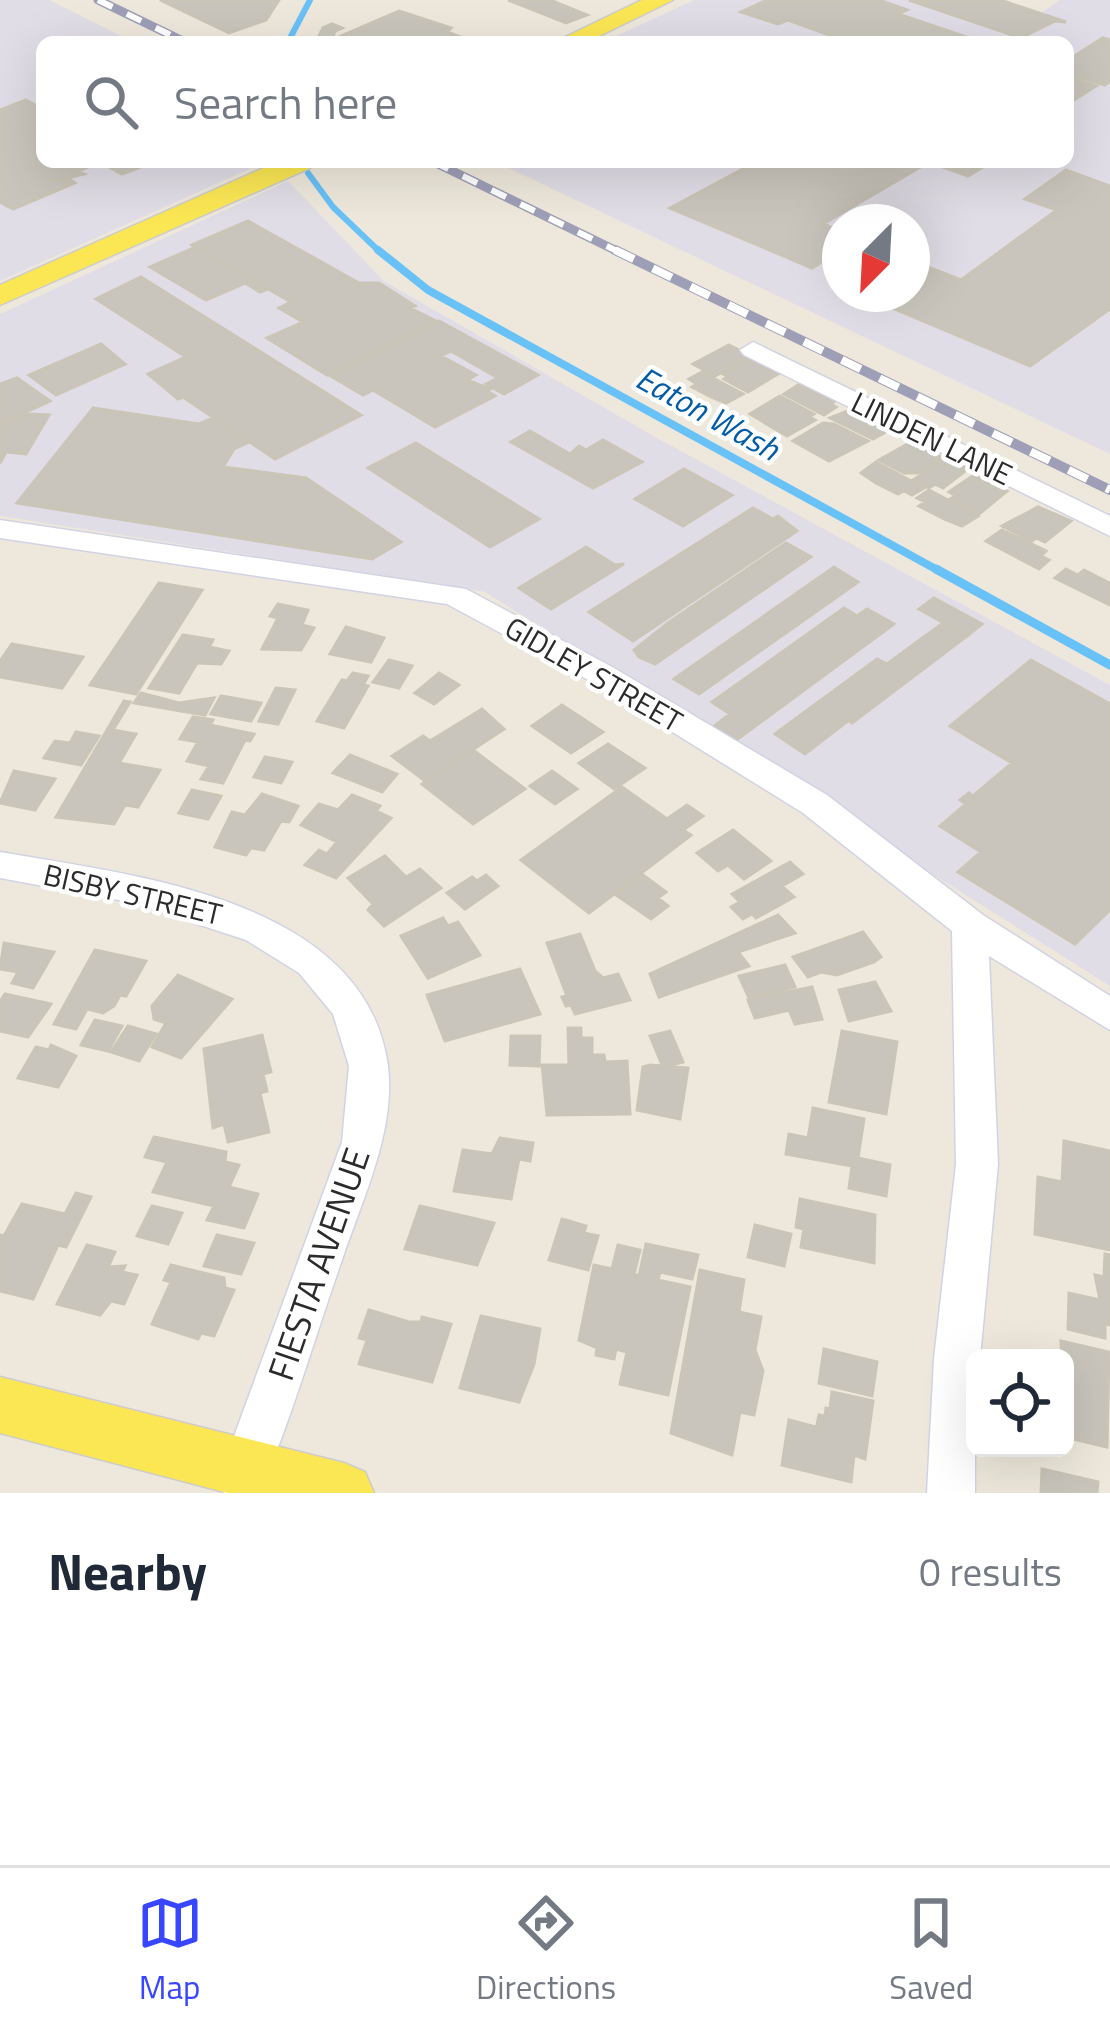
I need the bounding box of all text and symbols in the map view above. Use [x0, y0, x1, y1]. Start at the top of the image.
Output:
search box [36, 36, 1074, 168]
text: Search here [174, 68, 397, 136]
icon: search [78, 69, 144, 135]
north arrow [822, 204, 930, 312]
water label: Eaton Wash [627, 353, 790, 474]
street label: LINDEN LANE [844, 379, 1020, 497]
street label: GIDLEY STREET [497, 604, 692, 744]
street label: BISBY STREET [39, 851, 227, 937]
street label: FIESTA AVENUE [253, 1140, 383, 1388]
map controls [966, 1349, 1074, 1457]
button: locate [966, 1349, 1074, 1457]
text: Nearby [48, 1532, 207, 1610]
text: 0 results [919, 1542, 1062, 1601]
tab: Map [137, 1890, 203, 2012]
tab: Directions [476, 1890, 616, 2012]
tab: Saved [889, 1890, 973, 2012]

